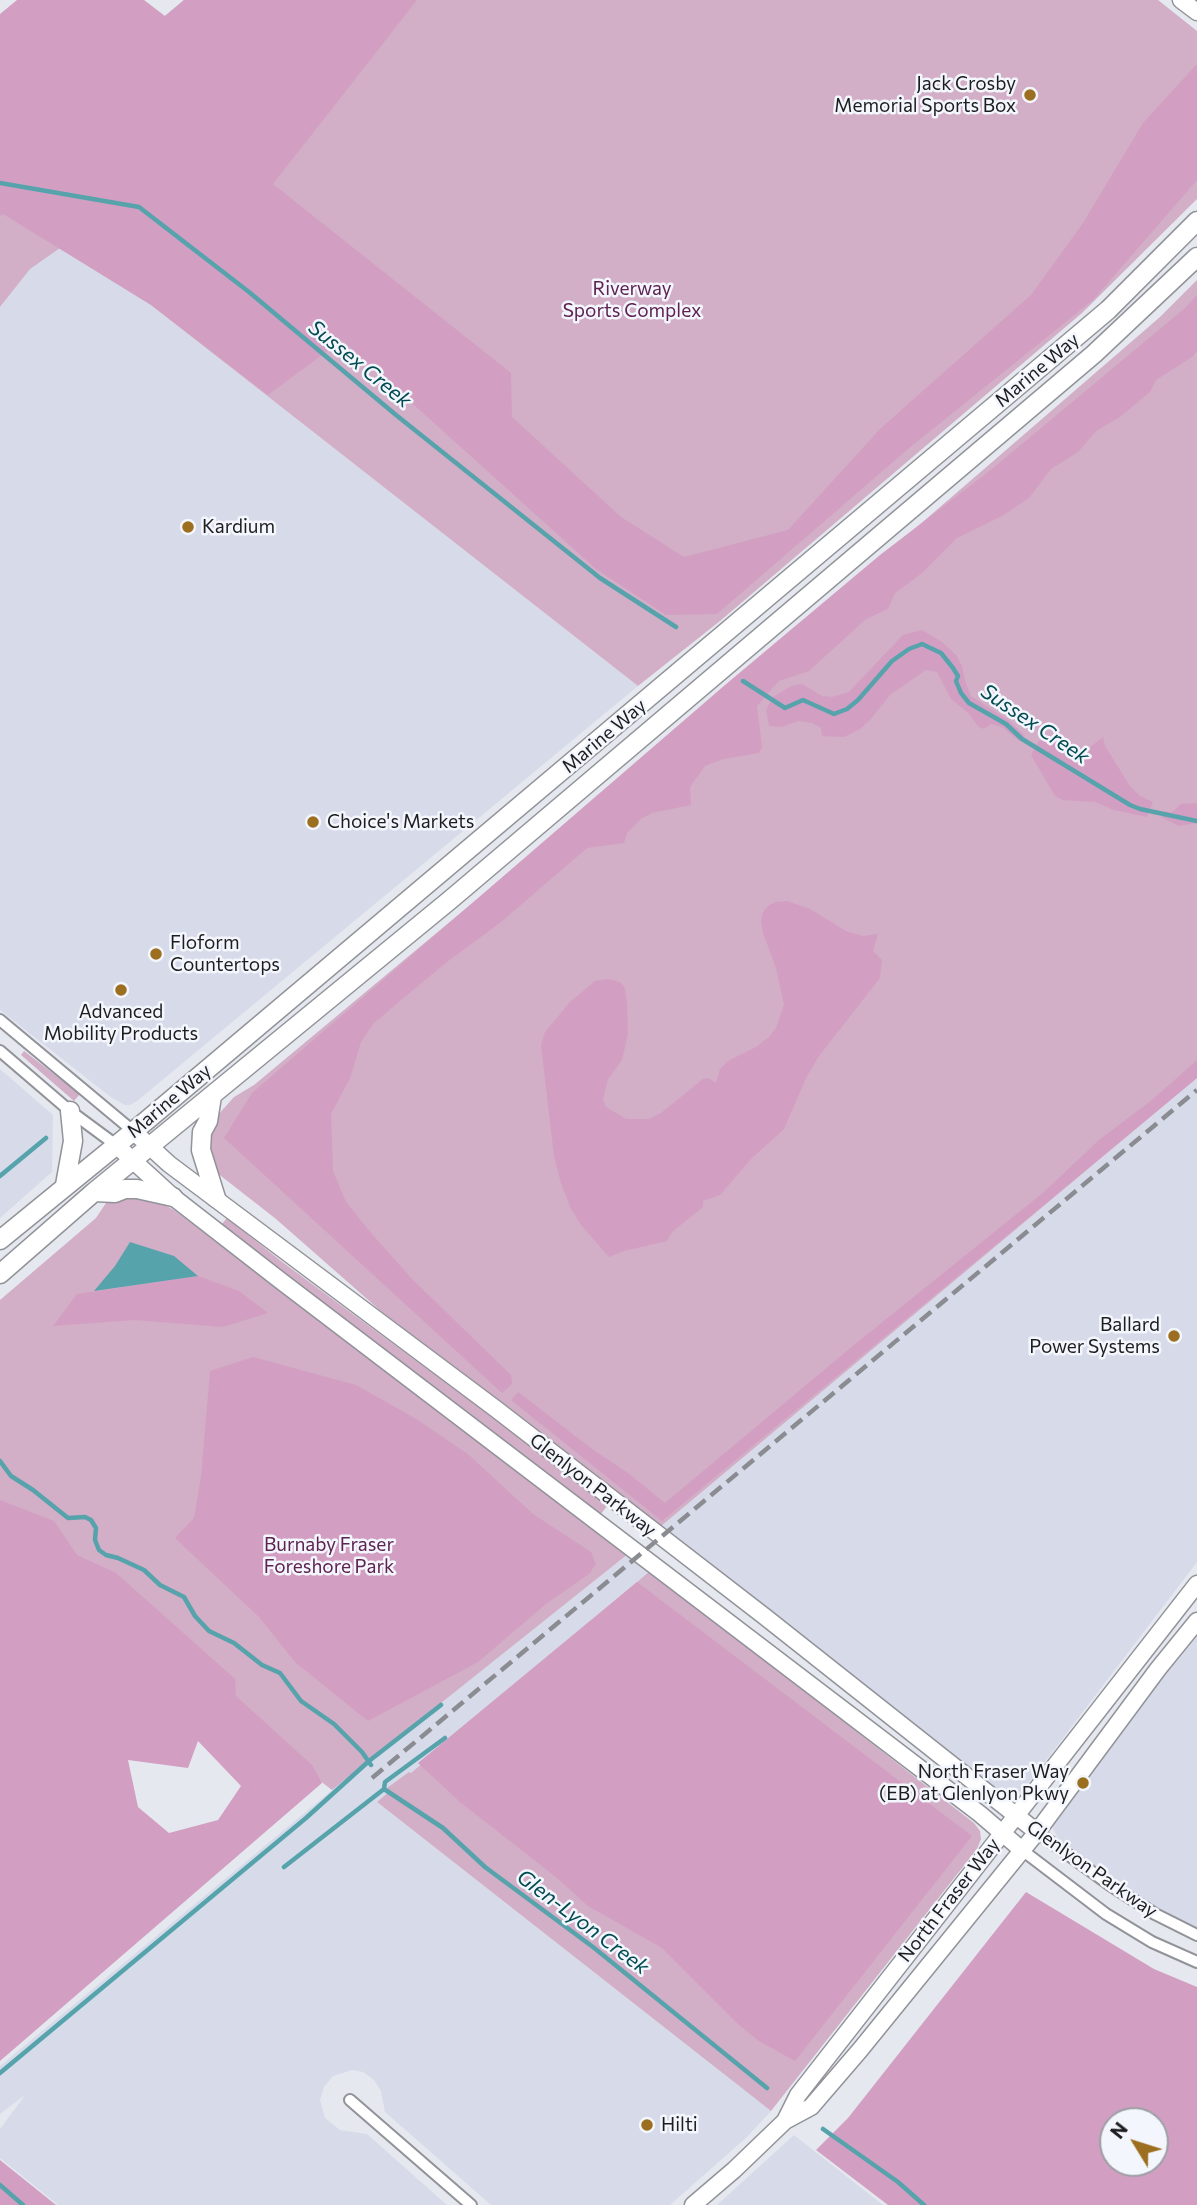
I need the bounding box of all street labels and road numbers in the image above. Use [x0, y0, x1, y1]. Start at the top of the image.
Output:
street label: Marine Way [990, 328, 1084, 412]
street label: Marine Way [557, 694, 651, 778]
street label: Marine Way [122, 1059, 216, 1143]
street label: Glenlyon Parkway [525, 1429, 661, 1541]
street label: Glenlyon Parkway [1022, 1815, 1162, 1923]
street label: North Fraser Way [893, 1833, 1005, 1967]

